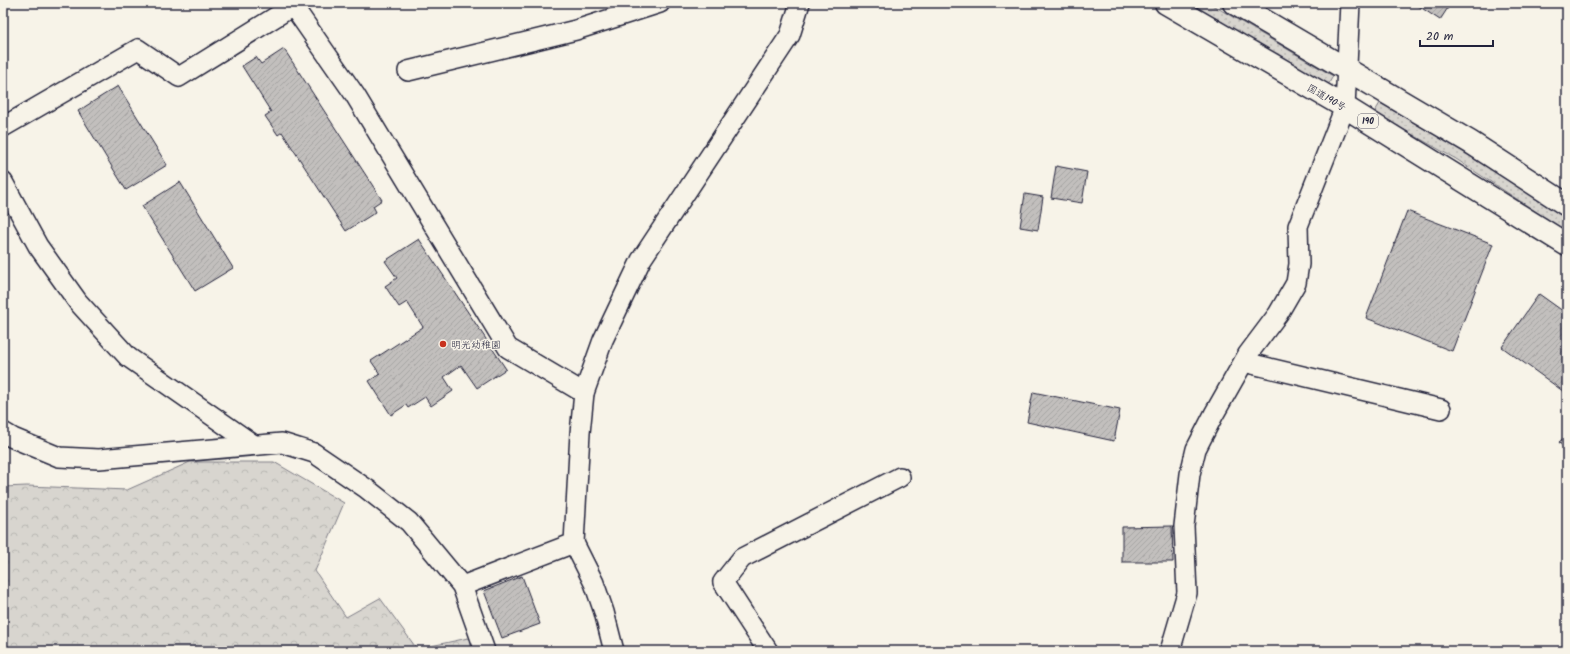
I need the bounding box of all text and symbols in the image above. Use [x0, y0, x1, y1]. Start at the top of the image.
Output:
scale bar [1420, 22, 1493, 48]
text: 20 m [1426, 27, 1454, 46]
street label: 国道190号 [1304, 80, 1349, 116]
road number: 190 [1358, 114, 1378, 128]
place label: 明光幼稚園 [451, 337, 501, 353]
marker: 明光幼稚園 [438, 339, 448, 349]

